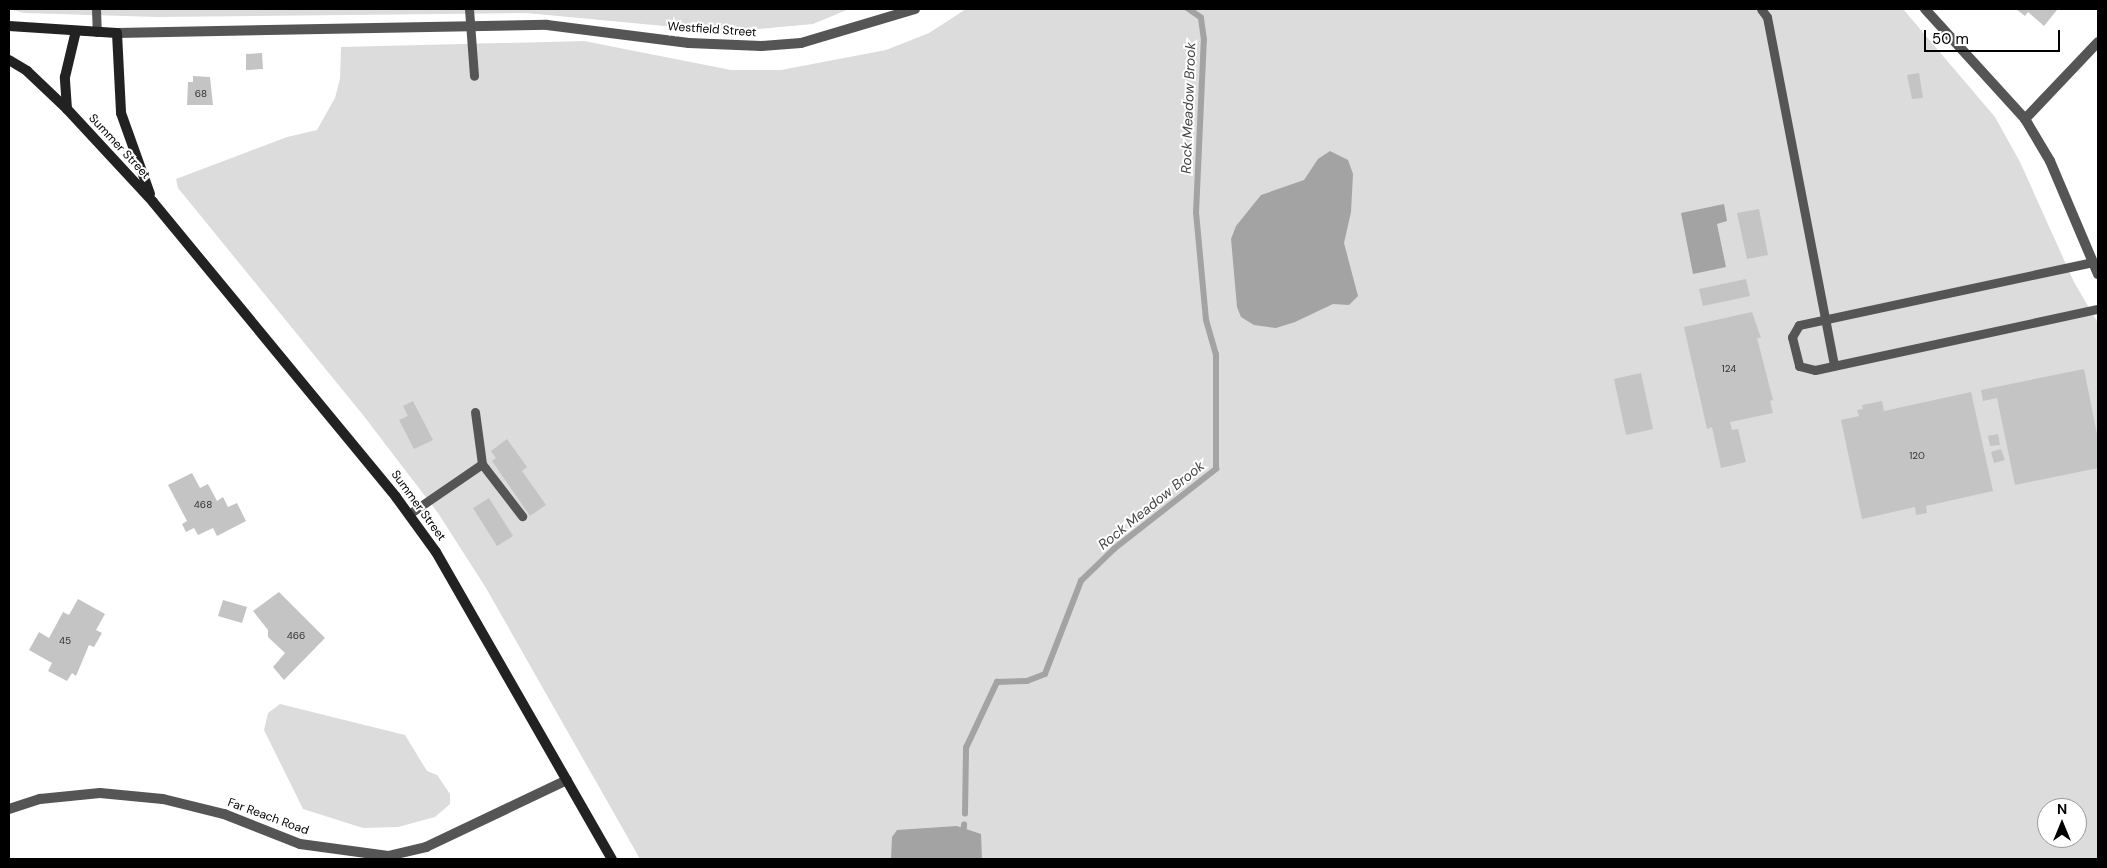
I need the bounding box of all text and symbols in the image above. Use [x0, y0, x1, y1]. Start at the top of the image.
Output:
street label: Westfield Street [667, 20, 757, 40]
scale bar [1927, 20, 2063, 52]
text: 50 m [1932, 29, 1969, 49]
water label: Rock Meadow Brook [1177, 42, 1199, 174]
house number: 68 [195, 88, 207, 100]
street label: Summer Street [85, 111, 153, 183]
house number: 124 [1722, 363, 1736, 375]
house number: 120 [1909, 450, 1925, 462]
water label: Rock Meadow Brook [1095, 457, 1207, 553]
street label: Summer Street [388, 468, 448, 544]
house number: 468 [194, 499, 212, 511]
house number: 466 [287, 630, 305, 642]
house number: 45 [59, 635, 71, 647]
street label: Far Reach Road [226, 796, 310, 838]
north arrow [2037, 798, 2087, 848]
text: N [2057, 800, 2067, 818]

